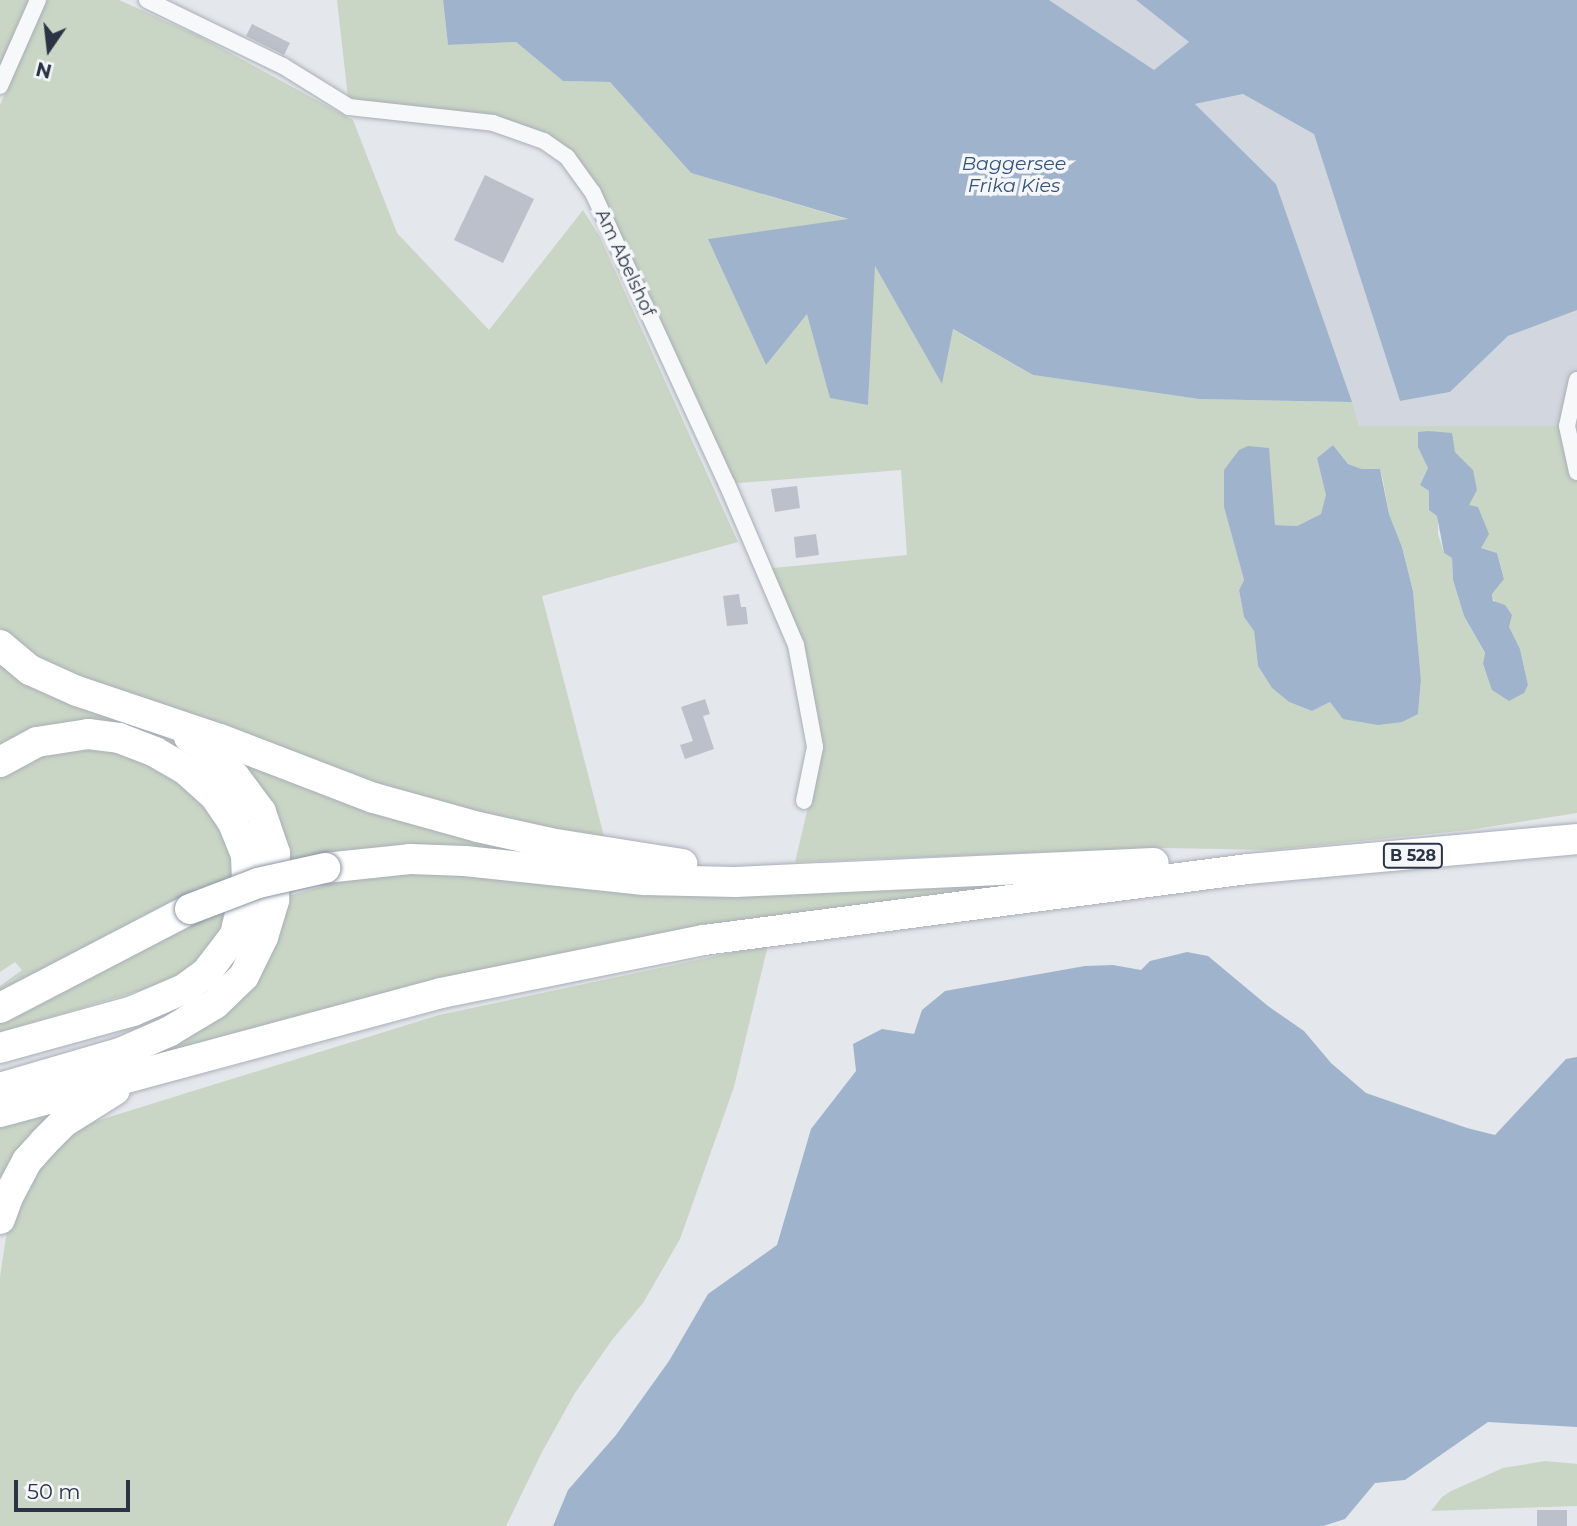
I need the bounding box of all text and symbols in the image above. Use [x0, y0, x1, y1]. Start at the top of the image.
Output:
north arrow [14, 14, 84, 84]
text: N [34, 57, 54, 83]
water label: Baggersee Frika Kies [962, 153, 1066, 197]
street label: Am Abelshof [591, 206, 659, 320]
road number: B 528 [1382, 844, 1444, 869]
scale bar [18, 1466, 133, 1510]
text: 50 m [27, 1479, 81, 1504]

